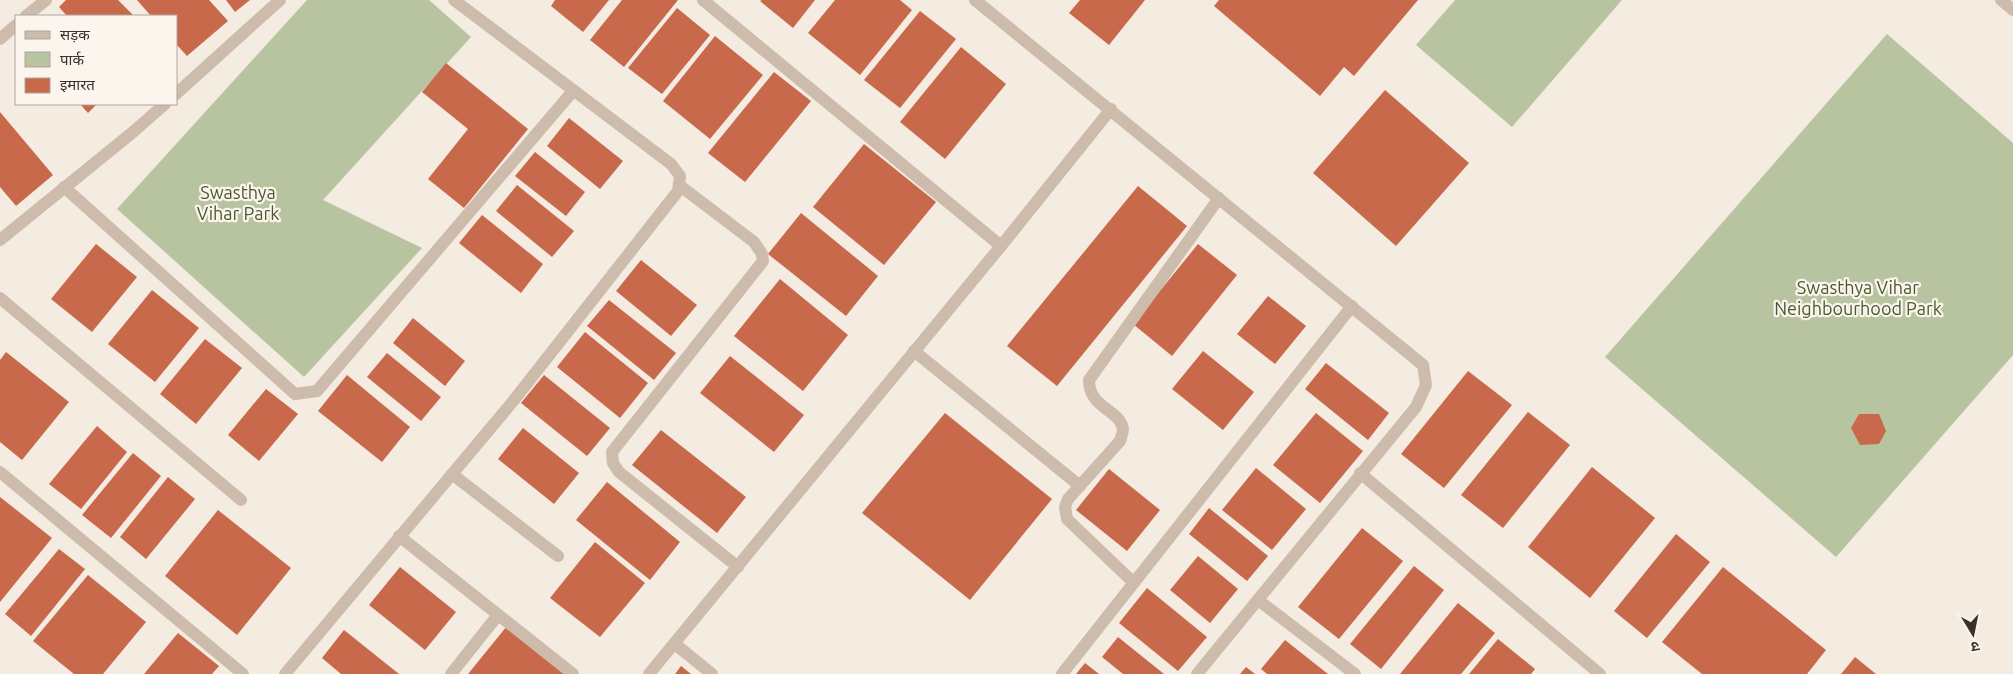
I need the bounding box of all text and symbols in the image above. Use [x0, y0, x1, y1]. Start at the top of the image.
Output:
legend [15, 15, 178, 105]
text: सड़क [60, 26, 90, 43]
text: पार्क [60, 51, 84, 68]
text: इमारत [60, 76, 95, 93]
park label: Swasthya Vihar Park [197, 182, 279, 223]
park label: Swasthya Vihar Neighbourhood Park [1774, 277, 1942, 318]
north arrow [1948, 609, 1998, 659]
text: उ [1969, 638, 1981, 656]

